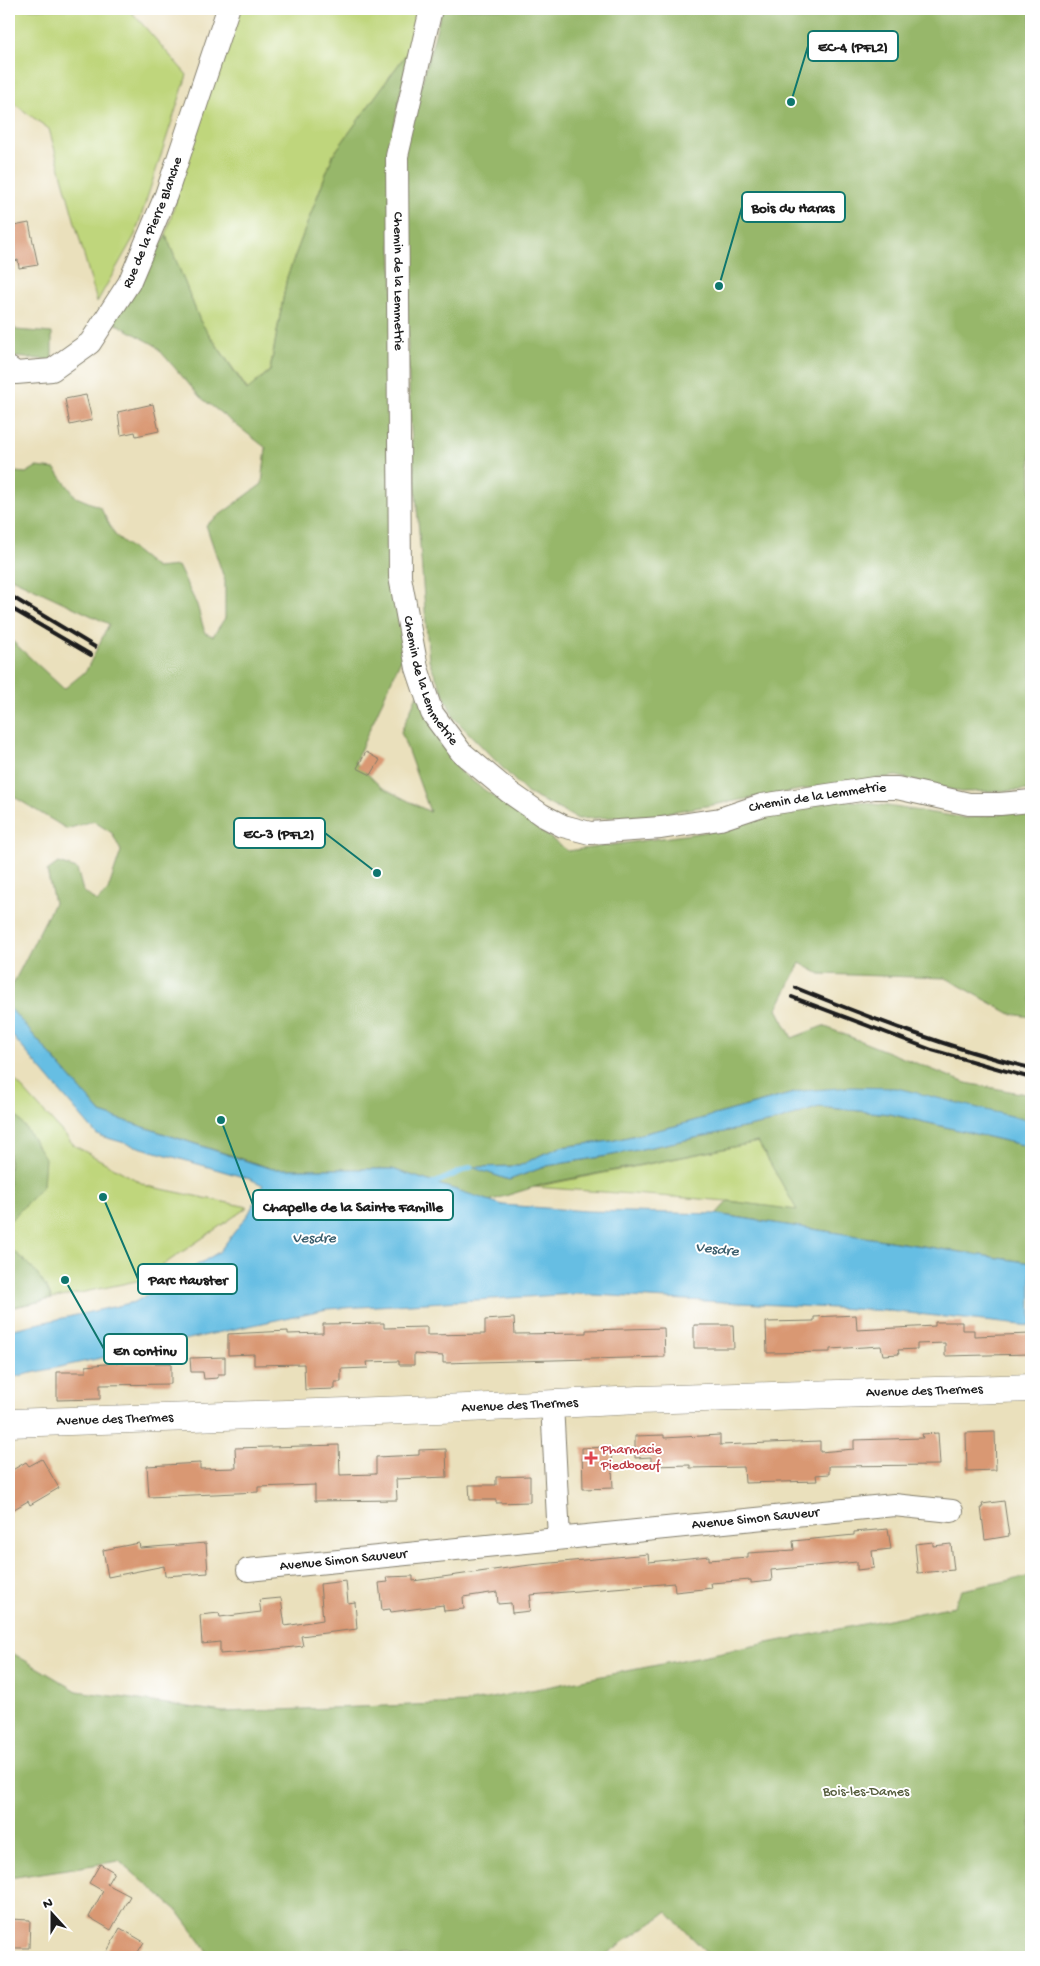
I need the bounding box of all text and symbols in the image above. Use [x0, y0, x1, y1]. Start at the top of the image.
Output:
callout: EC-4 (PFL2) [808, 31, 898, 61]
text: EC-4 (PFL2) [818, 39, 888, 57]
street label: Rue de la Pierre Blanche [119, 154, 187, 292]
callout: Bois du Haras [742, 192, 845, 222]
text: Bois du Haras [750, 200, 836, 218]
street label: Chemin de la Lemmetrie [389, 212, 407, 351]
street label: Chemin de la Lemmetrie [399, 614, 462, 750]
street label: Chemin de la Lemmetrie [747, 779, 887, 817]
callout: EC-3 (PFL2) [234, 818, 325, 848]
text: EC-3 (PFL2) [244, 826, 314, 844]
callout: Chapelle de la Sainte Famille [253, 1190, 453, 1220]
text: Chapelle de la Sainte Famille [262, 1199, 444, 1217]
water label: Vesdre [292, 1230, 337, 1248]
water label: Vesdre [694, 1239, 741, 1261]
callout: Parc Hauster [138, 1264, 237, 1294]
text: Parc Hauster [147, 1272, 229, 1290]
callout: En continu [104, 1334, 187, 1364]
text: En continu [113, 1343, 178, 1361]
street label: Avenue des Thermes [866, 1381, 984, 1402]
street label: Avenue des Thermes [461, 1394, 579, 1417]
street label: Avenue des Thermes [56, 1409, 174, 1430]
place label: Pharmacie Piedboeuf [600, 1442, 662, 1475]
marker: Pharmacie Piedboeuf [585, 1452, 597, 1464]
street label: Avenue Simon Sauveur [691, 1504, 821, 1534]
street label: Avenue Simon Sauveur [279, 1545, 409, 1575]
park label: Bois-les-Dames [822, 1784, 910, 1801]
north arrow [28, 1888, 78, 1938]
text: N [41, 1895, 56, 1914]

